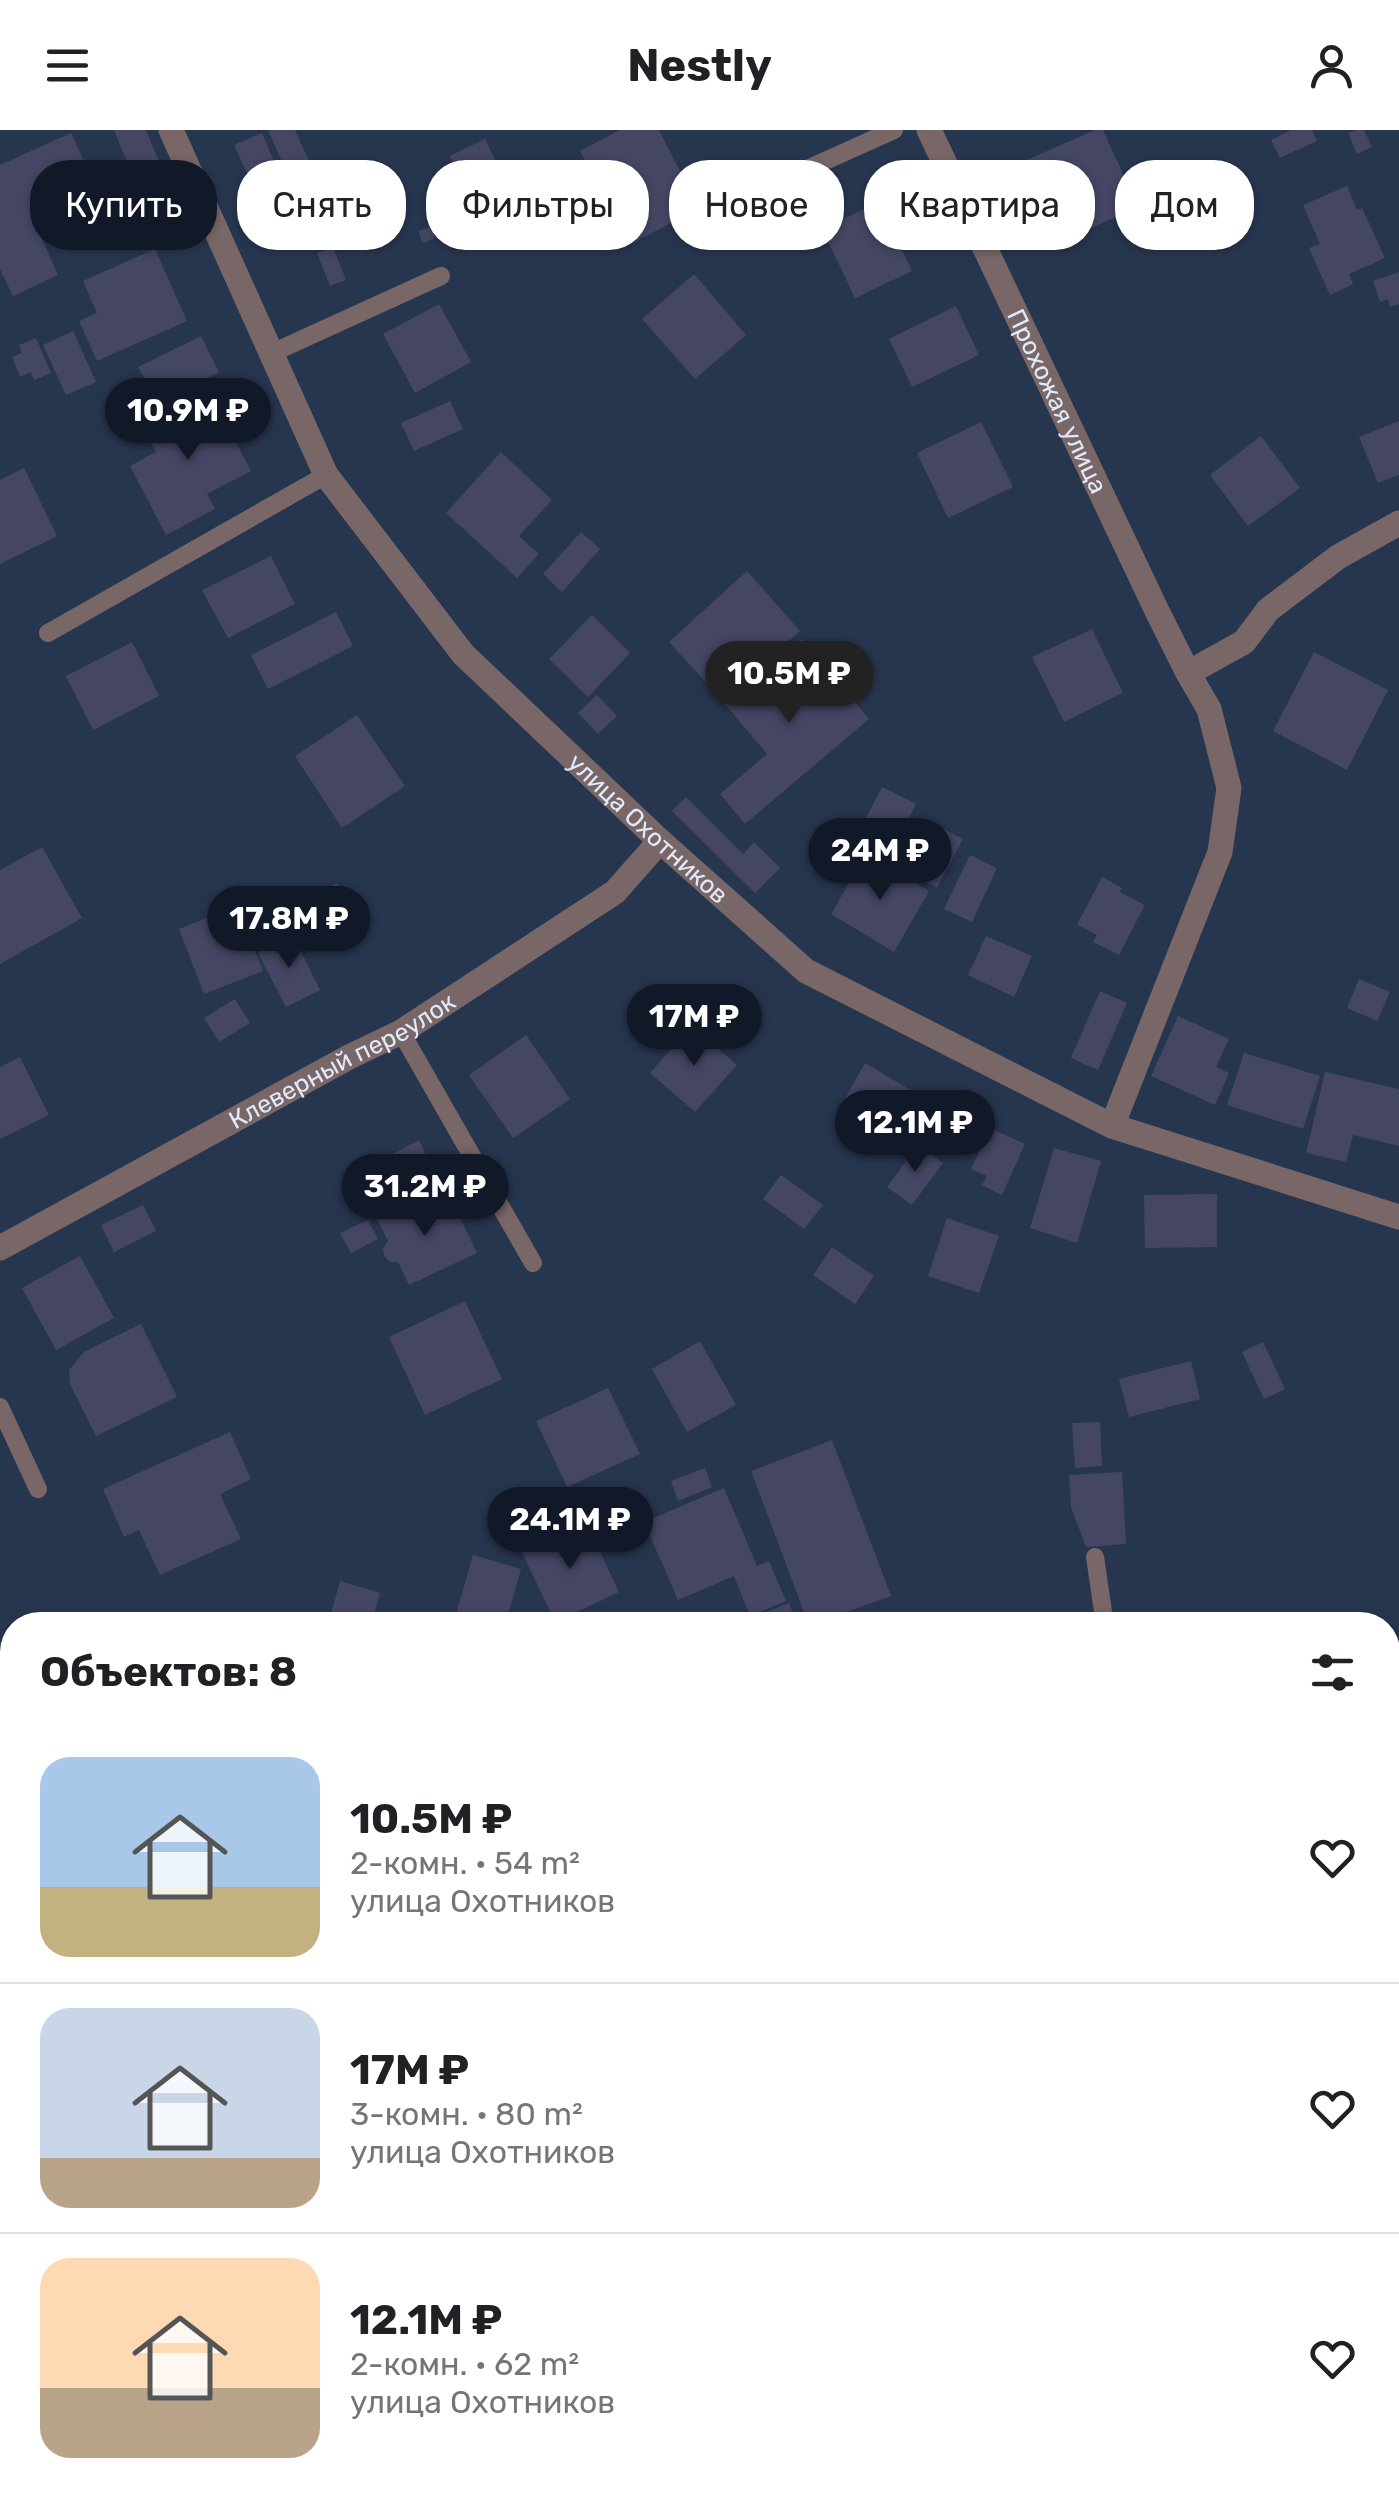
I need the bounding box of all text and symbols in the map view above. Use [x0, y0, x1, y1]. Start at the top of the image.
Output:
icon: menu [40, 38, 95, 93]
icon: person [1304, 38, 1359, 93]
text: Nestly [627, 39, 772, 92]
chip: Купить [30, 160, 217, 250]
chip: Снять [237, 160, 406, 250]
chip: Фильтры [426, 160, 649, 250]
chip: Новое [669, 160, 844, 250]
chip: Квартира [864, 160, 1095, 250]
chip: Дом [1115, 160, 1254, 250]
street label: Прохожая улица [1001, 304, 1114, 498]
pin: 10.9M ₽ [96, 378, 280, 463]
text: 10.9M ₽ [127, 391, 249, 429]
pin: 10.5M ₽ [697, 641, 881, 726]
text: 10.5M ₽ [727, 654, 851, 692]
street label: улица Охотников [562, 747, 734, 909]
pin: 24M ₽ [810, 818, 950, 903]
text: 24M ₽ [831, 831, 929, 869]
pin: 17.8M ₽ [197, 886, 381, 971]
text: 17.8M ₽ [229, 899, 349, 937]
pin: 17M ₽ [624, 984, 764, 1069]
street label: Клеверный переулок [224, 986, 460, 1135]
text: 17M ₽ [649, 997, 739, 1035]
pin: 12.1M ₽ [823, 1090, 1007, 1175]
text: 12.1M ₽ [857, 1103, 973, 1141]
pin: 31.2M ₽ [333, 1154, 517, 1239]
text: 31.2M ₽ [364, 1167, 486, 1205]
pin: 24.1M ₽ [478, 1487, 662, 1572]
text: 24.1M ₽ [509, 1500, 631, 1538]
icon: filters [1305, 1645, 1360, 1700]
text: Объектов: 8 [40, 1647, 297, 1697]
text: 10.5M ₽ [350, 1794, 512, 1844]
icon: home [120, 1797, 240, 1917]
icon: heart [1305, 1830, 1360, 1885]
text: 2-комн. · 54 m² [350, 1844, 580, 1882]
text: улица Охотников [350, 1882, 615, 1920]
text: 17M ₽ [350, 2045, 469, 2095]
icon: home [120, 2048, 240, 2168]
icon: heart [1305, 2081, 1360, 2136]
text: 3-комн. · 80 m² [350, 2095, 583, 2133]
text: улица Охотников [350, 2133, 615, 2171]
text: 12.1M ₽ [350, 2295, 502, 2345]
icon: home [120, 2298, 240, 2418]
icon: heart [1305, 2331, 1360, 2386]
text: 2-комн. · 62 m² [350, 2345, 579, 2383]
text: улица Охотников [350, 2383, 615, 2421]

